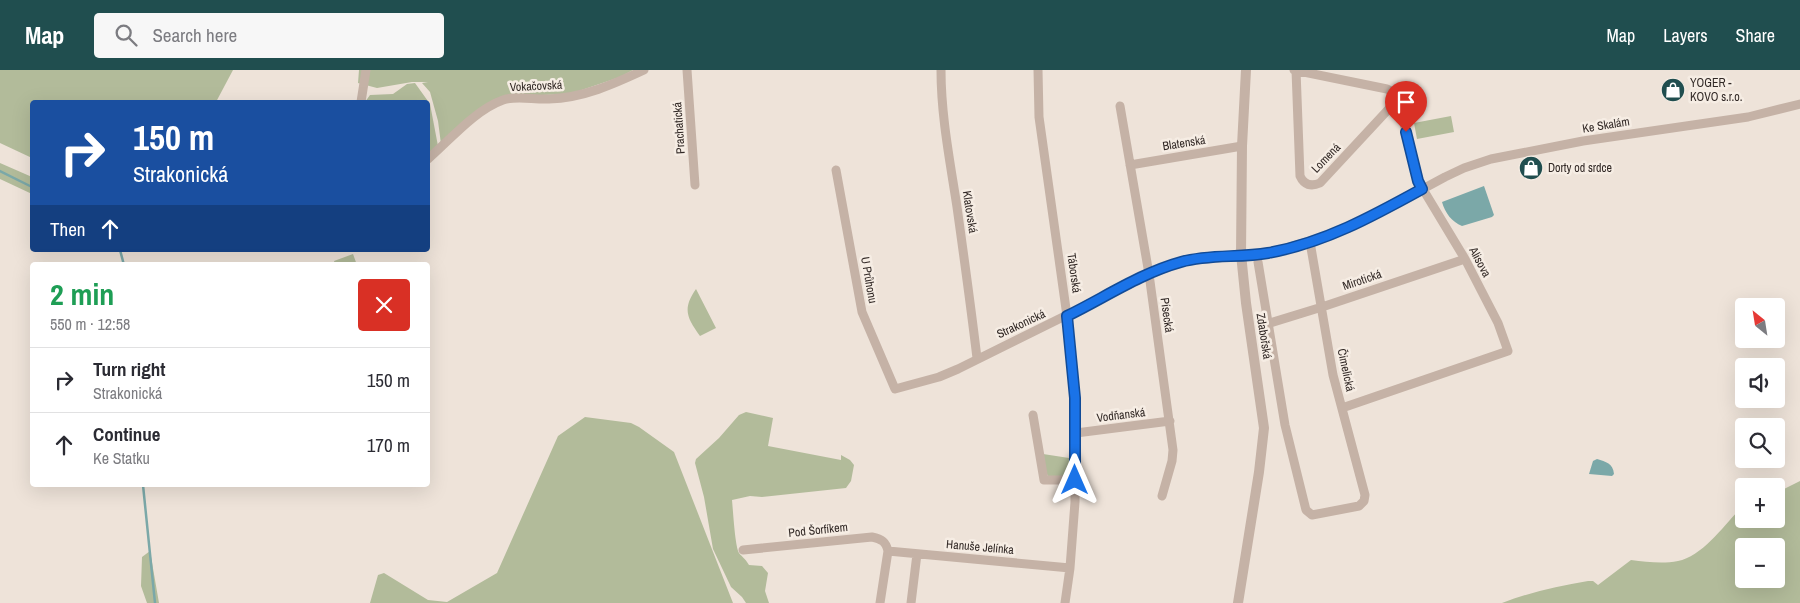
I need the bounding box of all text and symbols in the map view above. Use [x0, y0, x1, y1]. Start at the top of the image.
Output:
search box [94, 13, 444, 58]
text: Map [25, 19, 64, 51]
icon: search [112, 21, 140, 49]
text: Search here [152, 22, 237, 48]
text: Map [1607, 23, 1635, 48]
text: Layers [1663, 23, 1708, 48]
text: Share [1736, 23, 1775, 48]
place label: YOGER - KOVO s.r.o. [1690, 75, 1743, 105]
street label: Vokačovská [509, 77, 563, 95]
shop icon: YOGER - KOVO s.r.o. [1660, 77, 1686, 103]
pin [1385, 81, 1427, 132]
icon: arrive [1392, 88, 1420, 116]
street label: Prachatická [669, 101, 689, 154]
street label: Ke Skalám [1581, 113, 1631, 137]
text: 150 m [133, 114, 214, 161]
icon: right [50, 120, 115, 185]
street label: Blatenská [1161, 132, 1207, 154]
street label: Lomená [1308, 139, 1344, 176]
shop icon: Dorty od srdce [1518, 155, 1544, 181]
text: Strakonická [133, 159, 228, 189]
place label: Dorty od srdce [1548, 160, 1612, 176]
street label: Klatovská [959, 190, 981, 235]
icon: ahead [96, 215, 124, 243]
text: Then [50, 216, 86, 242]
street label: Alisova [1465, 243, 1495, 280]
street label: Táborská [1063, 252, 1085, 294]
street label: U Průhonu [857, 255, 881, 305]
street label: Mirotická [1340, 266, 1384, 294]
text: 2 min [50, 274, 114, 314]
button: close [358, 279, 410, 331]
street label: Písecká [1157, 297, 1177, 334]
north arrow [1735, 298, 1785, 348]
map controls [1735, 298, 1785, 588]
street label: Strakonická [994, 306, 1048, 342]
street label: Zdabořská [1252, 312, 1276, 361]
text: 550 m · 12:58 [50, 313, 130, 335]
street label: Čimelická [1334, 347, 1358, 394]
text: Turn right [93, 356, 165, 382]
button: sound [1735, 358, 1785, 408]
icon: right [50, 366, 78, 394]
text: 150 m [367, 367, 410, 393]
text: Strakonická [93, 382, 162, 404]
street label: Vodňanská [1096, 404, 1147, 426]
button: search [1735, 418, 1785, 468]
text: Continue [93, 421, 161, 447]
icon: ahead [50, 431, 78, 459]
text: 170 m [367, 432, 410, 458]
text: Ke Statku [93, 447, 150, 469]
position arrow [1048, 453, 1100, 505]
button: + [1735, 478, 1785, 528]
street label: Pod Šorfíkem [788, 519, 848, 541]
street label: Hanuše Jelínka [946, 536, 1015, 558]
button: − [1735, 538, 1785, 588]

